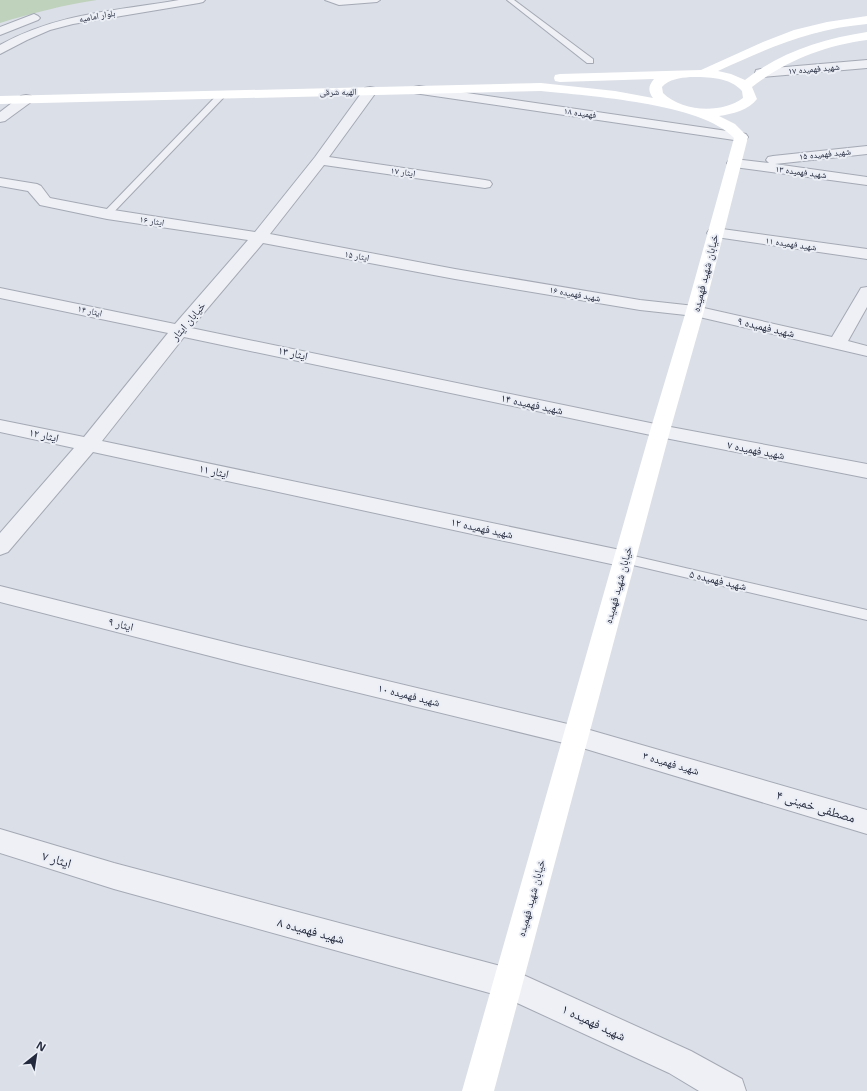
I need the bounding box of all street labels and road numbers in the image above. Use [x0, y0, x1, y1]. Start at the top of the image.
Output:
street label: بلوار امامیه [78, 6, 117, 25]
street label: شهید فهمیده ۱۷ [788, 60, 840, 77]
street label: الهیه شرقی [320, 85, 356, 98]
street label: فهمیده ۱۸ [563, 104, 597, 121]
street label: شهید فهمیده ۱۵ [799, 144, 851, 163]
street label: شهید فهمیده ۱۳ [775, 162, 828, 181]
street label: ایثار ۱۷ [390, 163, 416, 180]
street label: ایثار ۱۶ [139, 212, 165, 229]
street label: خیابان شهید فهمیده [688, 233, 721, 313]
street label: شهید فهمیده ۱۱ [765, 233, 818, 254]
street label: ایثار ۱۵ [344, 247, 370, 264]
street label: شهید فهمیده ۱۶ [548, 283, 602, 304]
street label: خیابان ایثار [166, 298, 208, 344]
street label: ایثار ۱۴ [77, 302, 104, 319]
street label: شهید فهمیده ۹ [736, 313, 796, 340]
street label: ایثار ۱۳ [277, 342, 309, 363]
street label: شهید فهمیده ۱۴ [500, 390, 565, 417]
street label: ایثار ۱۲ [28, 424, 60, 445]
street label: شهید فهمیده ۷ [726, 437, 786, 462]
street label: ایثار ۱۱ [198, 460, 230, 481]
street label: شهید فهمیده ۱۲ [450, 514, 515, 541]
street label: خیابان شهید فهمیده [600, 545, 635, 625]
street label: شهید فهمیده ۵ [688, 566, 748, 593]
street label: ایثار ۹ [107, 613, 135, 634]
street label: شهید فهمیده ۱۰ [377, 680, 442, 709]
street label: شهید فهمیده ۳ [641, 747, 701, 778]
street label: مصطفی خمینی ۴ [774, 785, 858, 827]
street label: ایثار ۷ [40, 846, 74, 872]
street label: خیابان شهید فهمیده [513, 858, 548, 938]
street label: شهید فهمیده ۸ [275, 912, 347, 948]
street label: شهید فهمیده ۱ [559, 999, 629, 1045]

